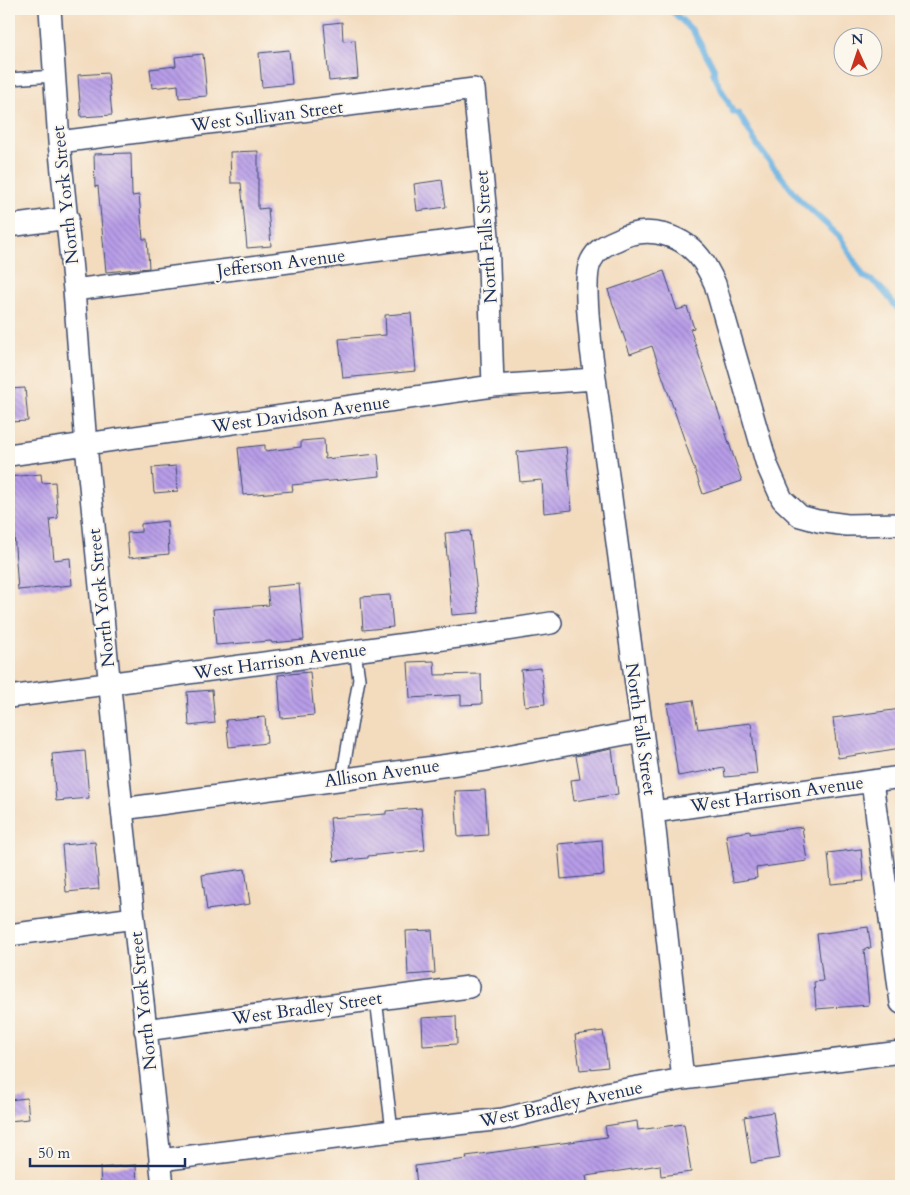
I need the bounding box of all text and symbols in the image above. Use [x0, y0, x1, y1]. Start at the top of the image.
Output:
north arrow [832, 28, 882, 78]
text: N [851, 30, 864, 49]
street label: West Sullivan Street [189, 95, 345, 138]
street label: North York Street [46, 124, 85, 266]
street label: North Falls Street [469, 169, 504, 304]
street label: Jefferson Avenue [213, 243, 347, 284]
street label: West Davidson Avenue [209, 390, 392, 440]
street label: North York Street [82, 527, 121, 669]
street label: West Harrison Avenue [191, 637, 368, 686]
street label: North Falls Street [619, 661, 662, 797]
street label: Allison Avenue [323, 753, 441, 794]
street label: West Harrison Avenue [688, 770, 865, 819]
street label: North York Street [124, 930, 163, 1072]
street label: West Bradley Street [229, 986, 384, 1032]
street label: West Bradley Avenue [476, 1075, 645, 1134]
scale bar [30, 1135, 185, 1167]
text: 50 m [38, 1143, 70, 1163]

